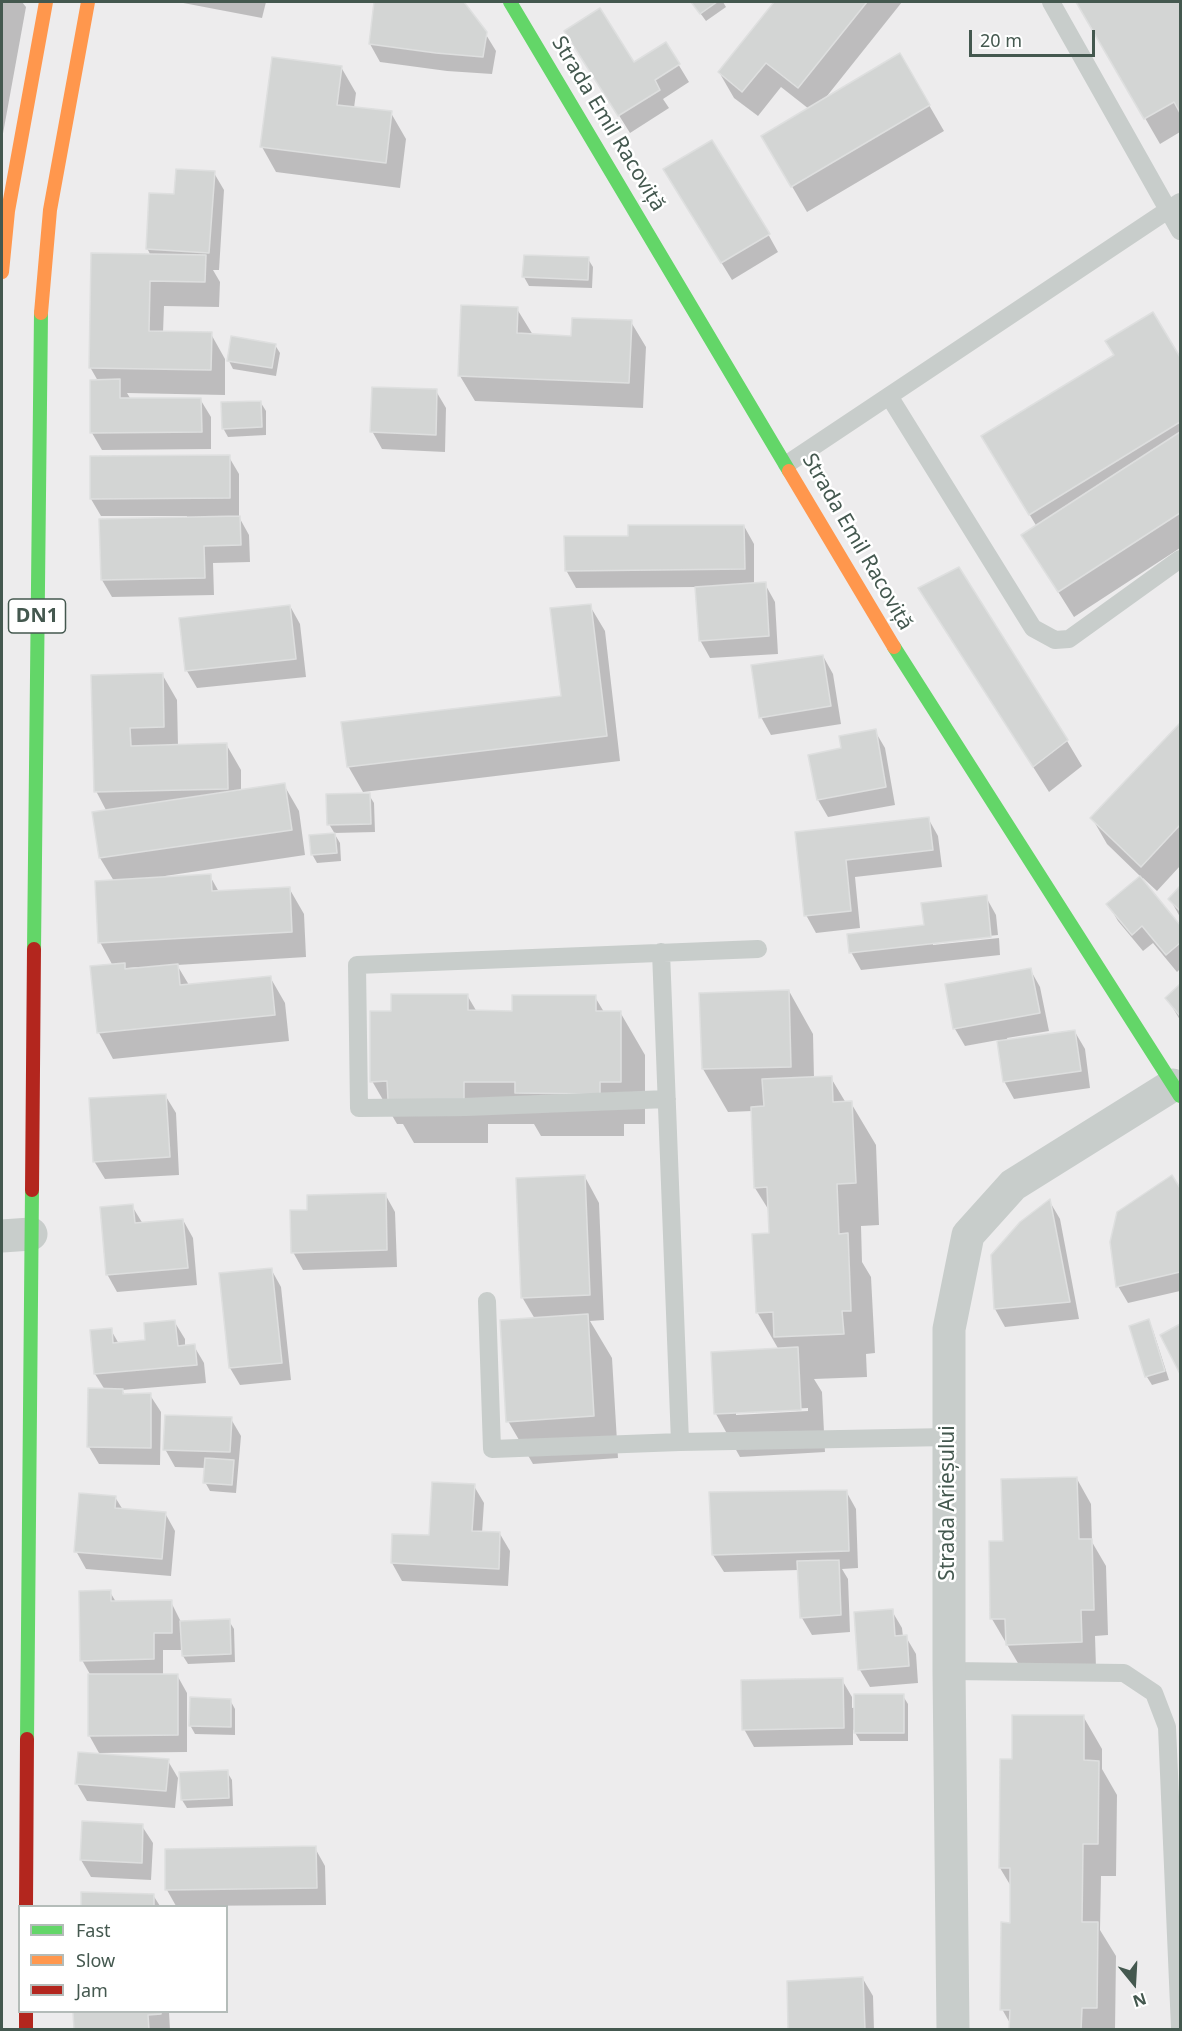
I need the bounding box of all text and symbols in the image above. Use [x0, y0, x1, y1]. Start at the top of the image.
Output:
scale bar [972, 18, 1098, 56]
text: 20 m [980, 28, 1022, 52]
street label: Strada Emil Racoviță [546, 32, 670, 216]
street label: Strada Emil Racoviță [796, 449, 918, 635]
road number: DN1 [9, 599, 66, 633]
street label: Strada Arieșului [935, 1425, 961, 1581]
legend [18, 1905, 228, 2013]
text: Fast [76, 1918, 111, 1942]
text: Slow [76, 1948, 115, 1972]
north arrow [1104, 1953, 1164, 2013]
text: Jam [76, 1978, 108, 2002]
text: N [1130, 1988, 1149, 2013]

